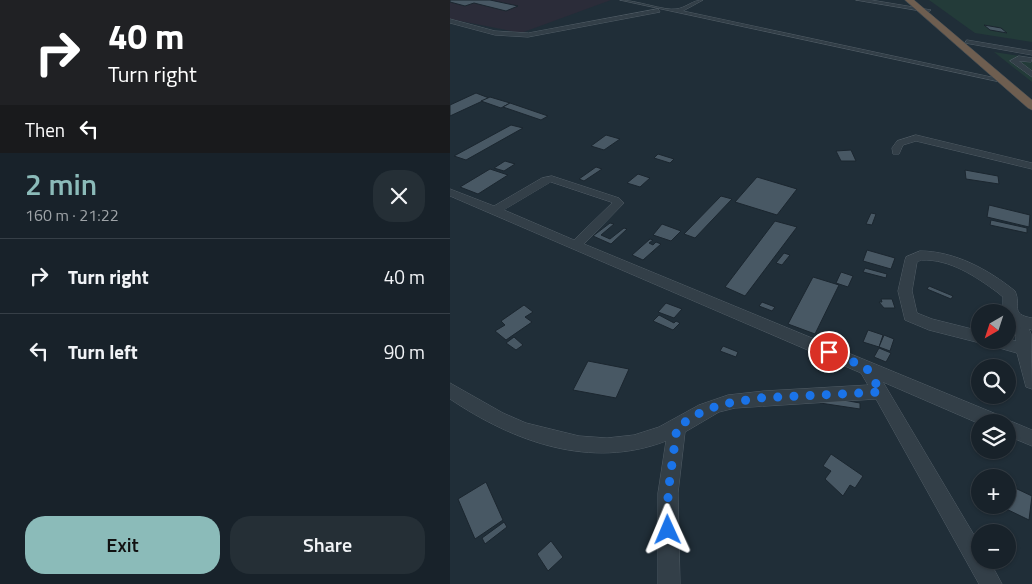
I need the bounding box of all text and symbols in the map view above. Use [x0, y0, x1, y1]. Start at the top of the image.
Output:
text: 40 m [108, 9, 184, 63]
icon: right [25, 20, 90, 85]
text: Turn right [108, 57, 197, 91]
text: Then [25, 115, 65, 144]
icon: left [75, 115, 103, 143]
text: 2 min [25, 161, 97, 207]
button: close [373, 170, 425, 222]
text: 160 m · 21:22 [25, 203, 119, 227]
icon: right [25, 262, 53, 290]
text: Turn right [68, 262, 149, 291]
text: 40 m [384, 262, 425, 291]
north arrow [971, 304, 1016, 349]
map controls [971, 304, 1016, 569]
pin [808, 331, 850, 373]
icon: left [25, 337, 53, 365]
text: Turn left [68, 337, 138, 366]
text: 90 m [384, 337, 425, 366]
icon: arrive [815, 338, 843, 366]
button: search [971, 359, 1016, 404]
button: layers [971, 414, 1016, 459]
button: + [971, 469, 1016, 514]
position arrow [641, 503, 693, 555]
button: Exit [25, 516, 220, 574]
button: Share [230, 516, 425, 574]
button: − [971, 524, 1016, 569]

